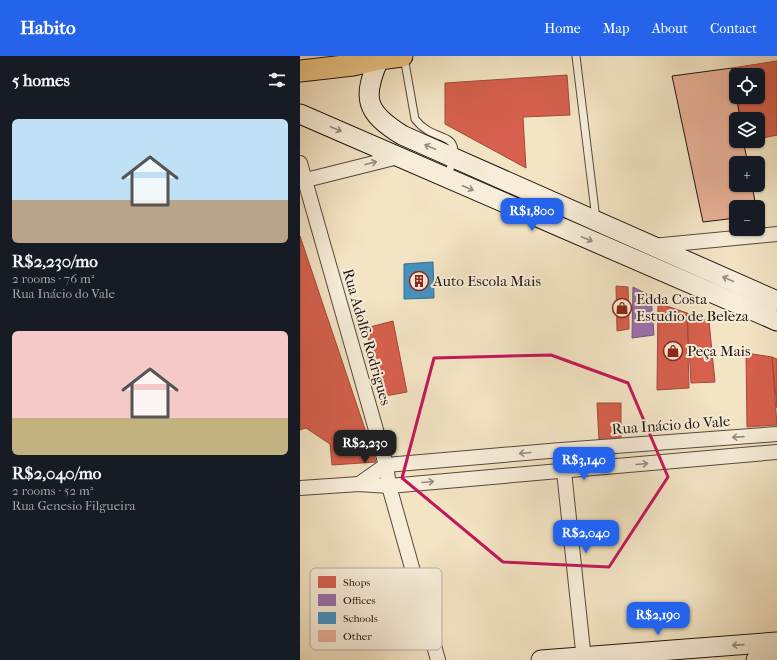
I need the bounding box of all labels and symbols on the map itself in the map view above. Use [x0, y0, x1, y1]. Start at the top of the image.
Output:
one-way arrow [329, 126, 341, 134]
one-way arrow [425, 143, 437, 151]
one-way arrow [364, 159, 377, 167]
one-way arrow [461, 184, 473, 192]
pin: R$1,800 [495, 198, 569, 232]
one-way arrow [581, 236, 593, 243]
street label: Rua Adolfo Rodrigues [339, 267, 395, 408]
building icon: Auto Escola Mais [408, 270, 430, 292]
place label: Auto Escola Mais [432, 272, 541, 290]
one-way arrow [723, 275, 735, 283]
place label: Edda Costa Estudio de Beleza [636, 290, 750, 325]
shop icon: Edda Costa Estudio de Beleza [611, 297, 633, 319]
shop icon: Peça Mais [662, 340, 684, 362]
place label: Peça Mais [687, 342, 751, 360]
street label: Rua Inácio do Vale [611, 412, 731, 438]
pin: R$2,230 [328, 430, 402, 464]
one-way arrow [732, 433, 745, 440]
pin: R$3,140 [547, 447, 621, 481]
one-way arrow [519, 449, 532, 457]
one-way arrow [635, 460, 648, 467]
one-way arrow [421, 479, 434, 486]
pin: R$2,040 [549, 520, 623, 554]
legend [310, 568, 442, 650]
text: Shops [343, 576, 370, 589]
text: Offices [343, 594, 376, 607]
pin: R$2,190 [621, 602, 695, 636]
text: Schools [343, 612, 378, 625]
text: Other [343, 630, 372, 643]
one-way arrow [732, 642, 745, 649]

